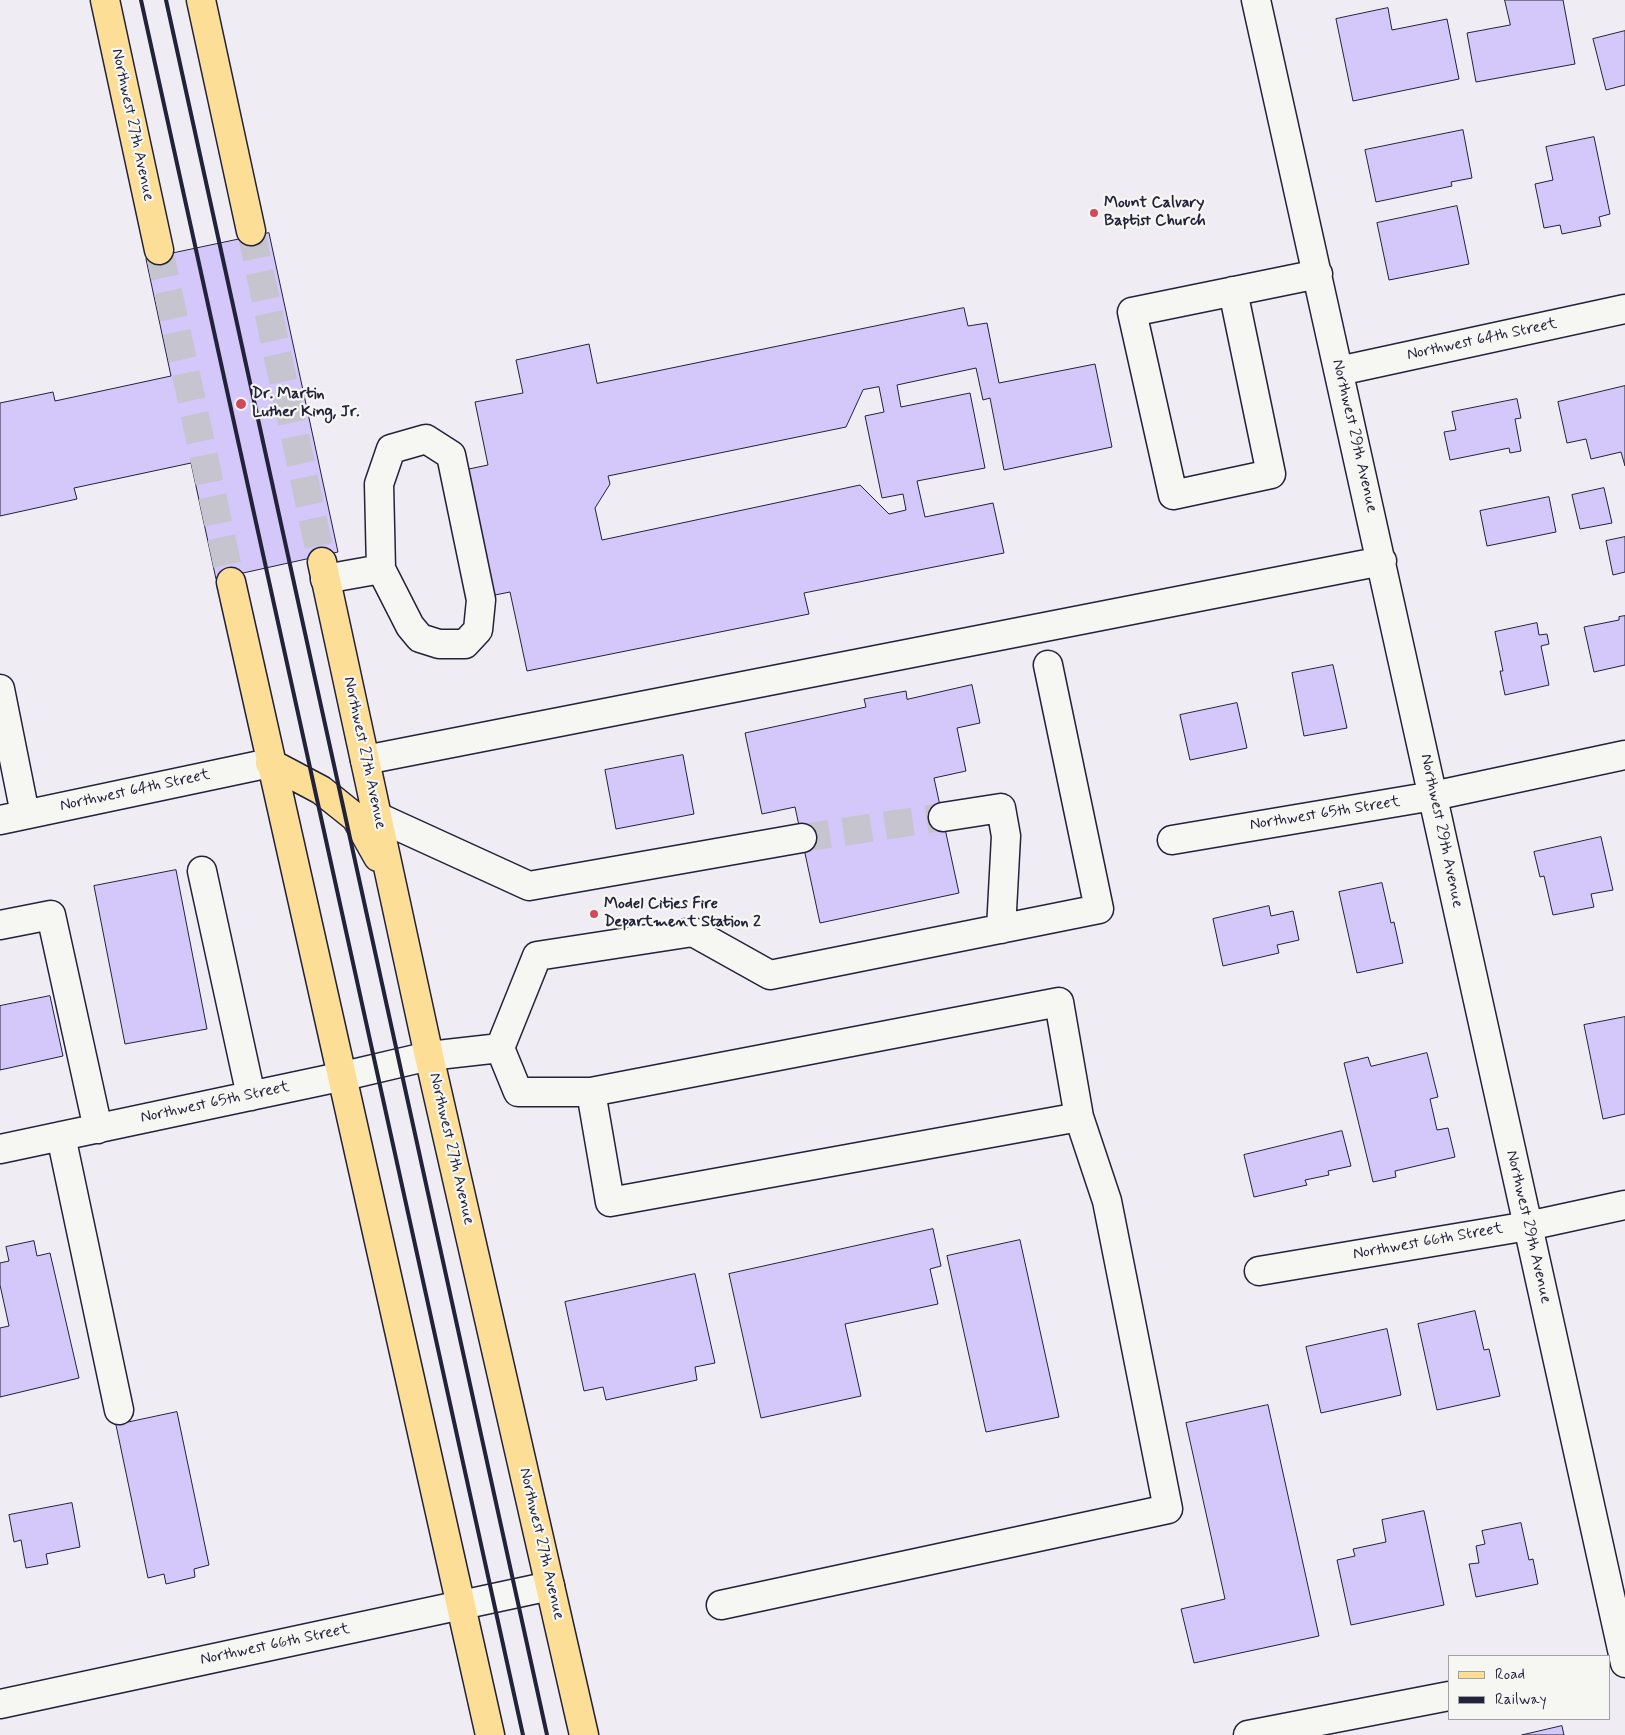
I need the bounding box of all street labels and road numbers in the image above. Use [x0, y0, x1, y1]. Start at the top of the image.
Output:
street label: Northwest 27th Avenue [106, 47, 158, 203]
street label: Northwest 64th Street [1405, 315, 1559, 365]
street label: Northwest 29th Avenue [1327, 357, 1381, 515]
street label: Northwest 27th Avenue [338, 675, 390, 831]
street label: Northwest 29th Avenue [1415, 752, 1467, 910]
street label: Northwest 64th Street [58, 766, 212, 816]
street label: Northwest 65th Street [1249, 793, 1401, 835]
street label: Northwest 27th Avenue [424, 1071, 478, 1227]
street label: Northwest 65th Street [139, 1078, 291, 1128]
street label: Northwest 29th Avenue [1501, 1148, 1555, 1306]
street label: Northwest 66th Street [1351, 1219, 1505, 1265]
street label: Northwest 27th Avenue [514, 1466, 568, 1622]
street label: Northwest 66th Street [199, 1620, 351, 1670]

